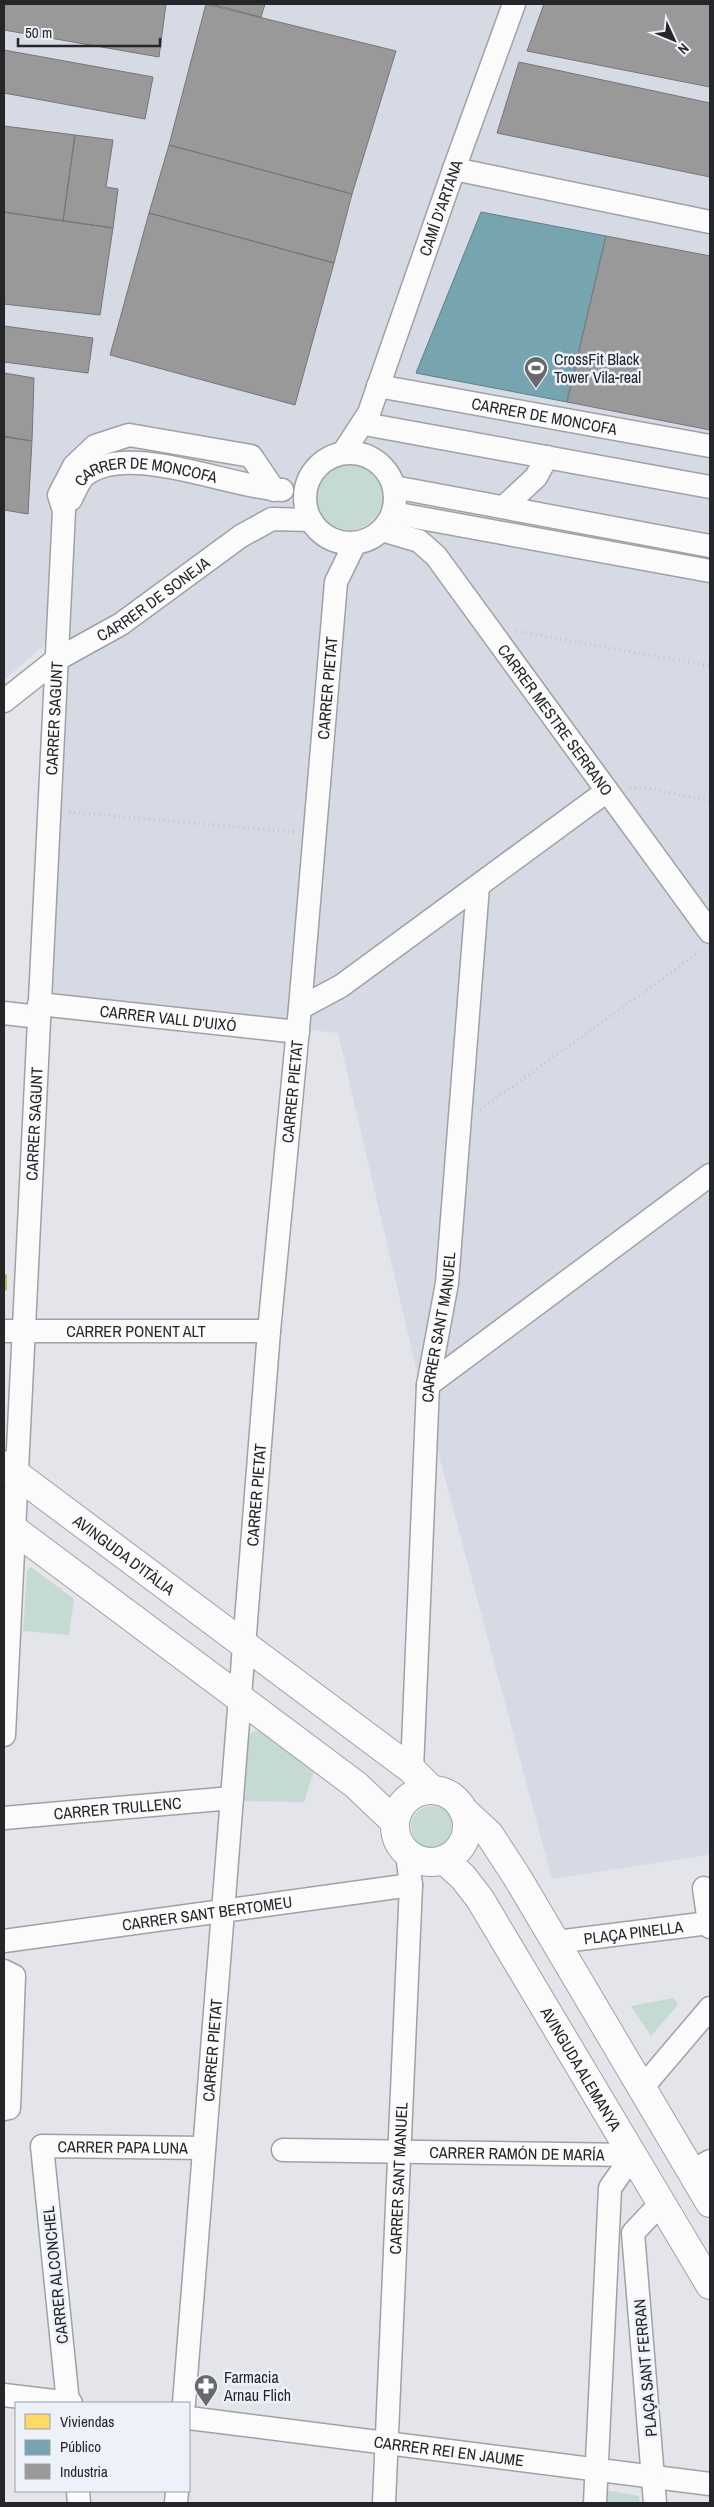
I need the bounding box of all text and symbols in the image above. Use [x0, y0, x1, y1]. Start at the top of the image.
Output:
scale bar [18, 15, 160, 47]
north arrow [649, 15, 699, 65]
text: 50 m [25, 22, 52, 43]
text: N [674, 40, 693, 58]
street label: CAMÍ D'ARTANA [414, 156, 468, 259]
place label: CrossFit Black Tower Vila-real [554, 348, 641, 388]
sports icon: CrossFit Black Tower Vila-real [523, 355, 549, 389]
street label: CARRER DE MONCOFA [470, 392, 619, 440]
street label: CARRER DE MONCOFA [69, 452, 220, 490]
street label: CARRER DE SONEJA [93, 552, 214, 646]
street label: CARRER PIETAT [312, 636, 342, 740]
street label: CARRER MESTRE SERRANO [493, 640, 618, 800]
street label: CARRER SAGUNT [40, 661, 68, 776]
street label: CARRER VALL D'UIXÓ [99, 1000, 238, 1036]
street label: CARRER PIETAT [276, 1039, 308, 1144]
street label: CARRER SAGUNT [20, 1066, 48, 1181]
street label: CARRER SANT MANUEL [416, 1250, 460, 1403]
street label: CARRER PONENT ALT [66, 1320, 206, 1342]
street label: CARRER PIETAT [241, 1443, 271, 1547]
street label: AVINGUDA D'ITÀLIA [68, 1509, 180, 1600]
street label: CARRER TRULLENC [53, 1791, 182, 1825]
street label: CARRER SANT BERTOMEU [121, 1890, 294, 1936]
street label: PLAÇA PINELLA [582, 1915, 685, 1949]
street label: CARRER PIETAT [197, 1998, 227, 2102]
street label: AVINGUDA ALEMANYA [535, 2002, 627, 2135]
street label: CARRER SANT MANUEL [384, 2101, 413, 2255]
street label: CARRER PAPA LUNA [57, 2135, 188, 2159]
street label: CARRER RAMÓN DE MARÍA [429, 2141, 605, 2166]
street label: CARRER ALCONCHEL [37, 2204, 73, 2345]
street label: PLAÇA SANT FERRAN [628, 2298, 662, 2438]
place label: Farmacia Arnau Flich [223, 2366, 291, 2406]
pharmacy icon: Farmacia Arnau Flich [193, 2373, 219, 2407]
legend [15, 2402, 190, 2492]
text: Viviendas [60, 2411, 115, 2432]
street label: CARRER REI EN JAUME [373, 2431, 525, 2471]
text: Público [60, 2436, 101, 2457]
text: Industria [60, 2461, 108, 2482]

